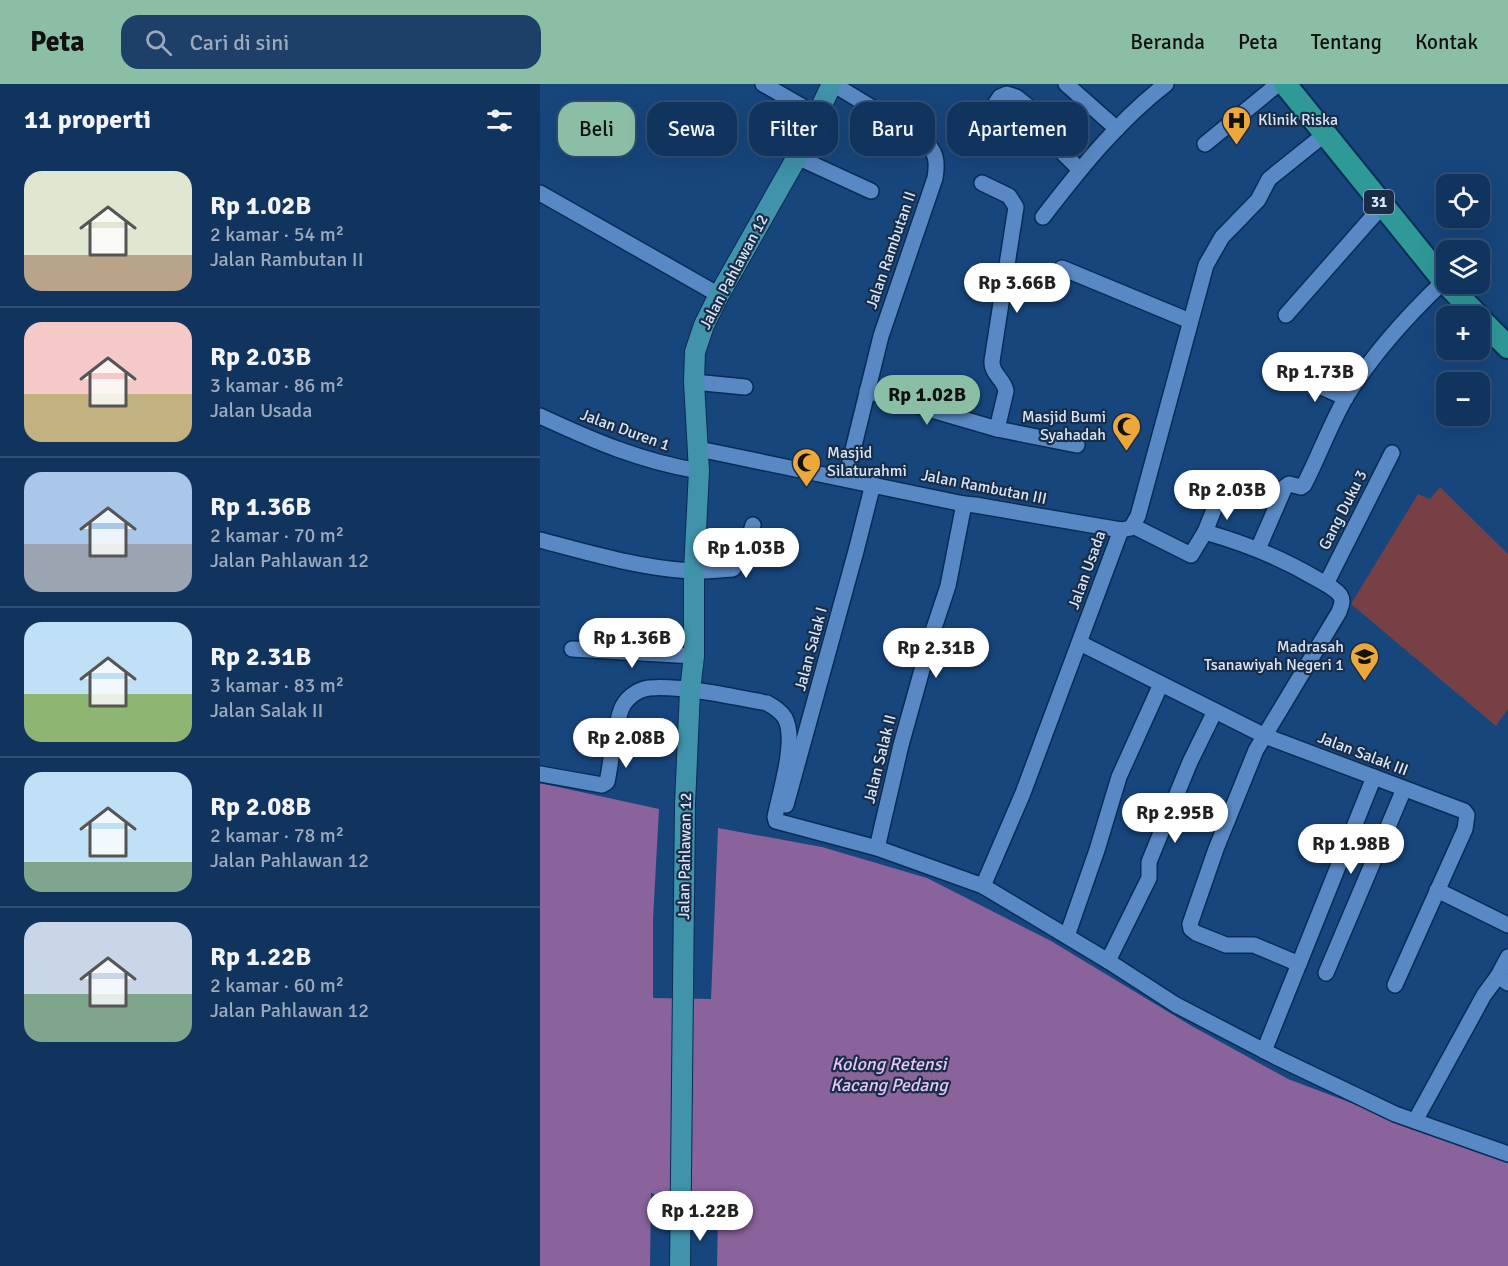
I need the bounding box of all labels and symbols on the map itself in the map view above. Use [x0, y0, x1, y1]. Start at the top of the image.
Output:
hospital icon: Klinik Riska [1221, 104, 1253, 146]
place label: Klinik Riska [1258, 110, 1338, 130]
street label: Jalan Rambutan II [862, 189, 920, 311]
road number: 31 [1364, 190, 1394, 214]
street label: Jalan Pahlawan 12 [695, 211, 773, 333]
pin: Rp 3.66B [955, 263, 1079, 314]
pin: Rp 1.73B [1253, 352, 1377, 403]
pin: Rp 1.02B [865, 375, 989, 426]
street label: Jalan Duren 1 [578, 405, 672, 455]
place label: Masjid Bumi Syahadah [1022, 407, 1106, 445]
mosque icon: Masjid Bumi Syahadah [1111, 410, 1143, 452]
place label: Masjid Silaturahmi [827, 443, 907, 481]
mosque icon: Masjid Silaturahmi [790, 446, 822, 488]
street label: Jalan Rambutan III [919, 465, 1049, 509]
street label: Gang Duku 3 [1314, 467, 1372, 553]
pin: Rp 2.03B [1165, 470, 1289, 521]
pin: Rp 1.03B [684, 528, 808, 579]
street label: Jalan Usada [1064, 528, 1110, 612]
street label: Jalan Salak I [790, 605, 832, 693]
pin: Rp 1.36B [570, 618, 694, 669]
pin: Rp 2.31B [874, 628, 998, 679]
place label: Madrasah Tsanawiyah Negeri 1 [1204, 637, 1344, 675]
school or university icon: Madrasah Tsanawiyah Negeri 1 [1349, 640, 1381, 682]
street label: Jalan Salak II [859, 713, 901, 805]
pin: Rp 2.08B [564, 718, 688, 769]
street label: Jalan Salak III [1315, 728, 1411, 780]
street label: Jalan Pahlawan 12 [674, 792, 696, 920]
pin: Rp 2.95B [1113, 793, 1237, 844]
pin: Rp 1.98B [1289, 824, 1413, 875]
water label: Kolong Retensi Kacang Pedang [830, 1053, 949, 1096]
pin: Rp 1.22B [638, 1191, 762, 1242]

